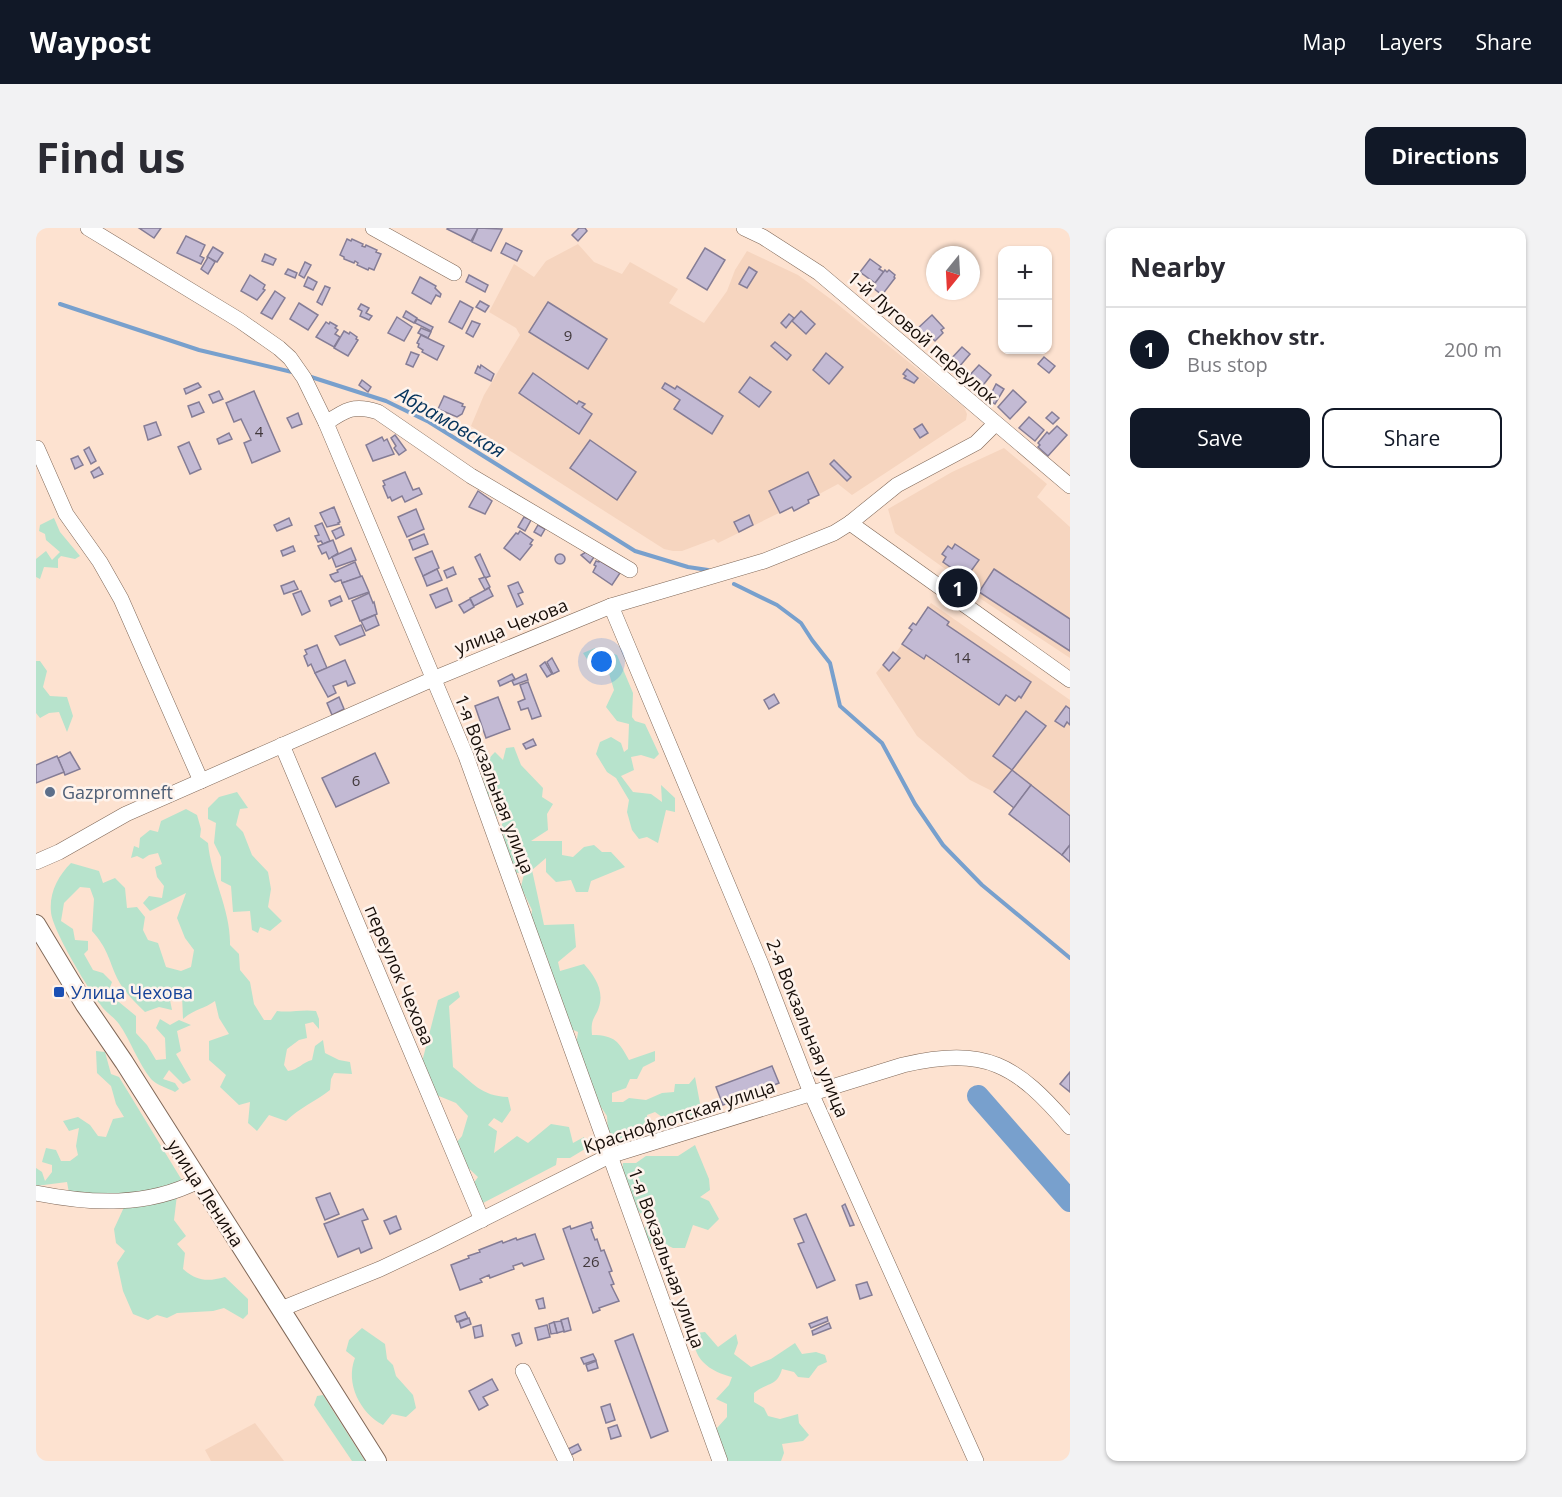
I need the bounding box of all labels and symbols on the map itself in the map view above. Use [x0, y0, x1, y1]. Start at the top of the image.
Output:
north arrow [926, 246, 980, 300]
street label: 1-й Луговой переулок [843, 265, 1004, 409]
house number: 9 [564, 325, 572, 345]
water label: Абрамовская [390, 379, 510, 464]
house number: 4 [255, 421, 264, 441]
pin: 1 [938, 566, 978, 610]
street label: улица Чехова [451, 592, 571, 660]
your location [587, 647, 616, 676]
house number: 14 [953, 647, 971, 667]
street label: 1-я Вокзальная улица [450, 691, 540, 877]
house number: 6 [352, 770, 360, 790]
place label: Gazpromneft [62, 780, 173, 804]
marker: Gazpromneft [43, 785, 57, 799]
street label: переулок Чехова [360, 901, 440, 1049]
street label: 2-я Вокзальная улица [761, 935, 855, 1121]
place label: Улица Чехова [71, 980, 193, 1004]
marker: Улица Чехова [52, 985, 66, 999]
street label: Краснофлотская улица [580, 1074, 778, 1158]
street label: улица Ленина [162, 1135, 250, 1251]
street label: 1-я Вокзальная улица [623, 1165, 711, 1351]
house number: 26 [582, 1251, 600, 1271]

